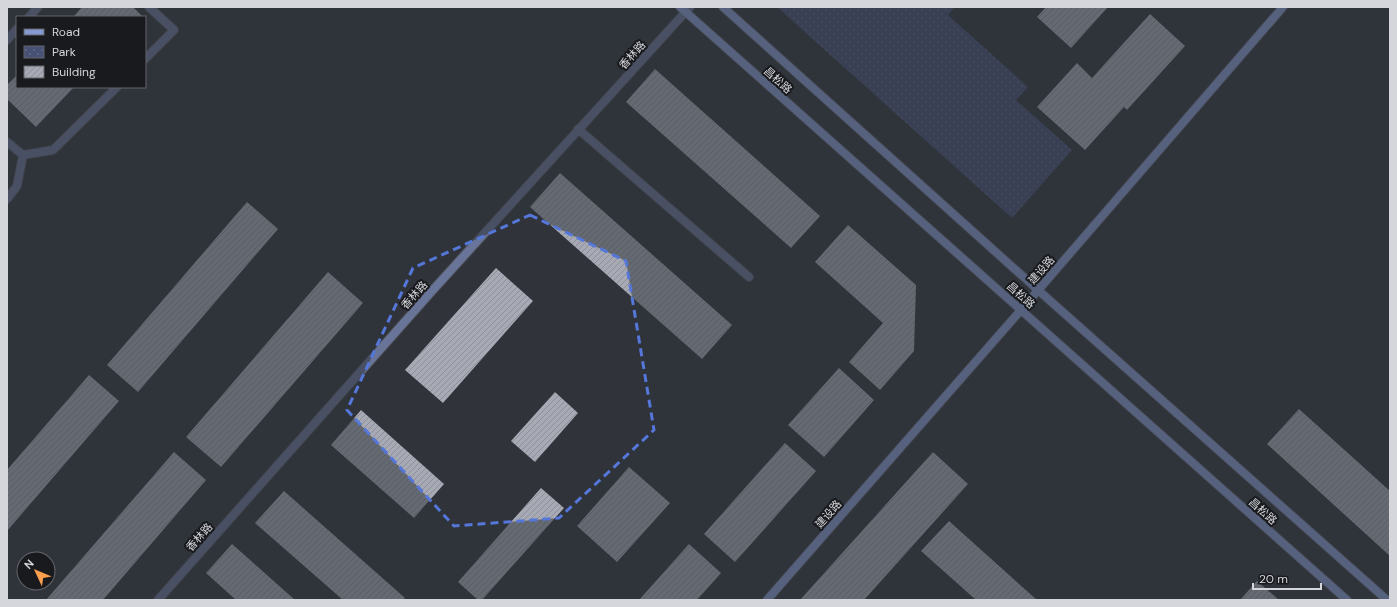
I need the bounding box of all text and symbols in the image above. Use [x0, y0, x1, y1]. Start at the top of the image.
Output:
legend [16, 16, 146, 88]
text: Road [52, 24, 80, 40]
street label: 香林路 [616, 38, 648, 72]
text: Park [52, 44, 76, 60]
text: Building [52, 64, 96, 80]
street label: 昌松路 [761, 64, 795, 96]
street label: 建设路 [1025, 253, 1057, 287]
street label: 香林路 [398, 278, 430, 312]
street label: 昌松路 [1004, 279, 1038, 311]
street label: 昌松路 [1246, 495, 1280, 527]
street label: 建设路 [812, 497, 844, 531]
street label: 香林路 [183, 520, 215, 554]
north arrow [16, 551, 56, 591]
text: N [21, 556, 37, 572]
scale bar [1253, 565, 1321, 591]
text: 20 m [1259, 571, 1288, 587]

